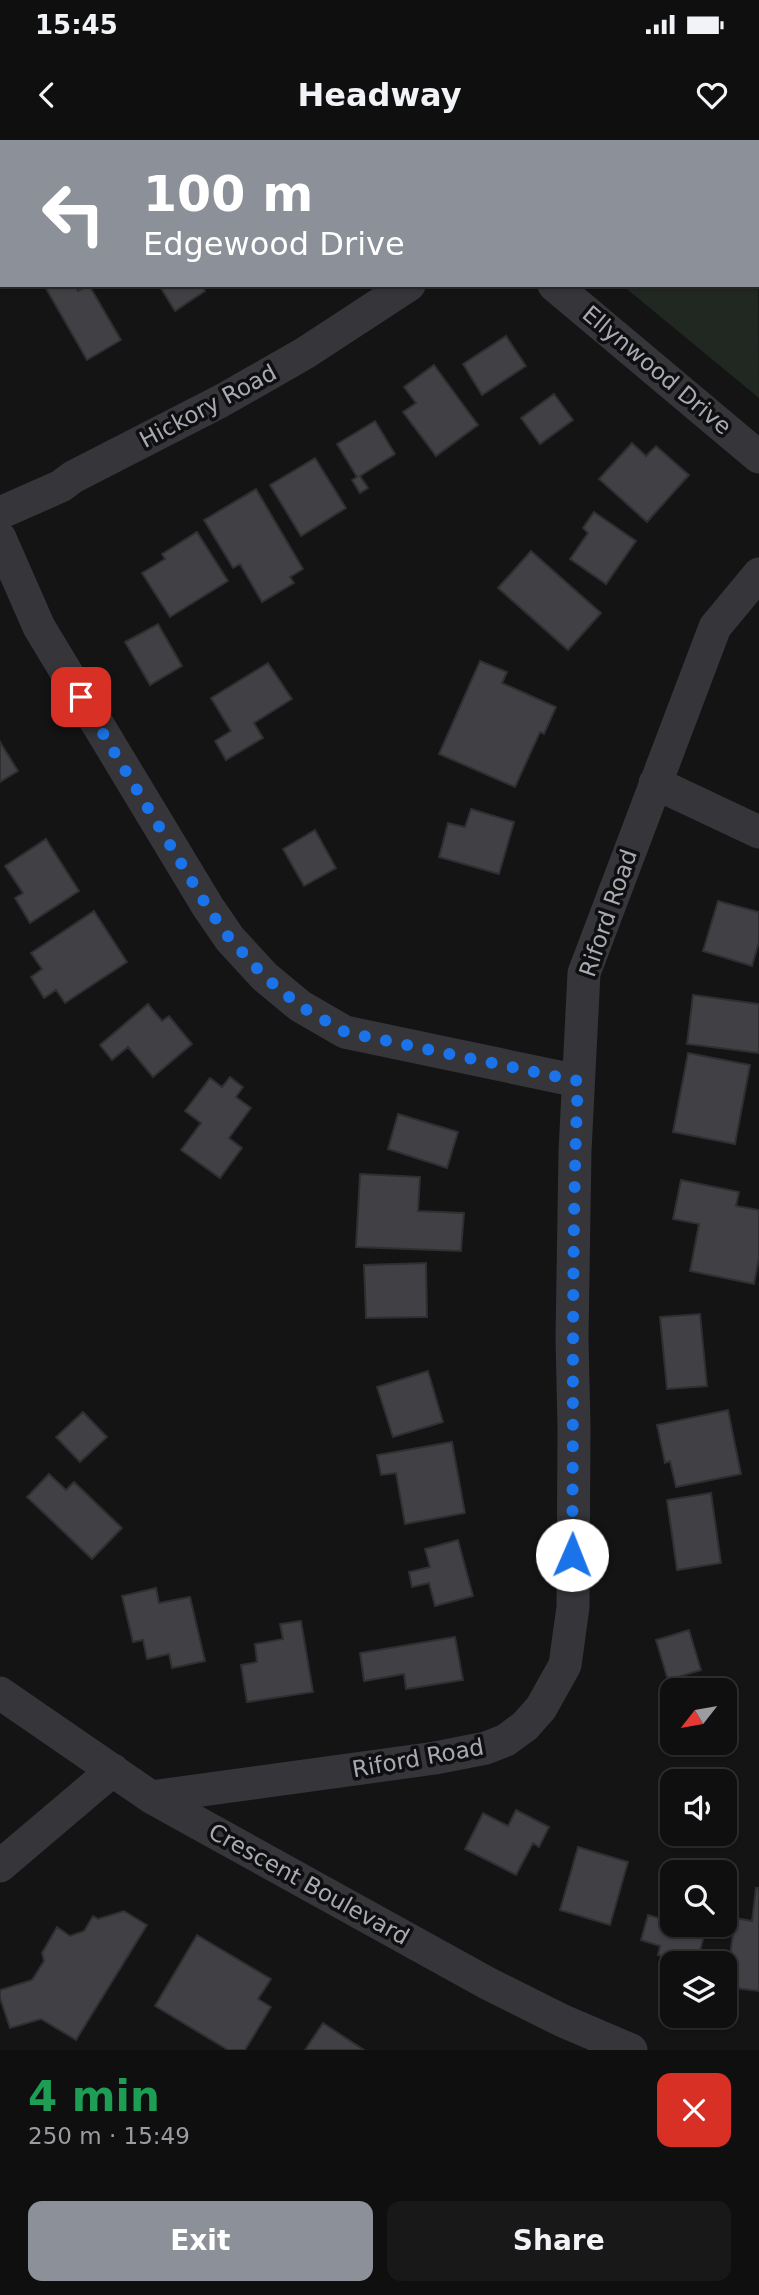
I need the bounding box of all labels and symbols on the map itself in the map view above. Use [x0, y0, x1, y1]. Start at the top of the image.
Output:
street label: Ellynwood Drive [578, 300, 736, 440]
street label: Hickory Road [135, 359, 281, 453]
pin [51, 667, 111, 727]
street label: Riford Road [574, 846, 642, 980]
position arrow [535, 1518, 609, 1592]
north arrow [660, 1678, 737, 1755]
street label: Riford Road [350, 1734, 486, 1782]
street label: Crescent Boulevard [204, 1818, 414, 1950]

